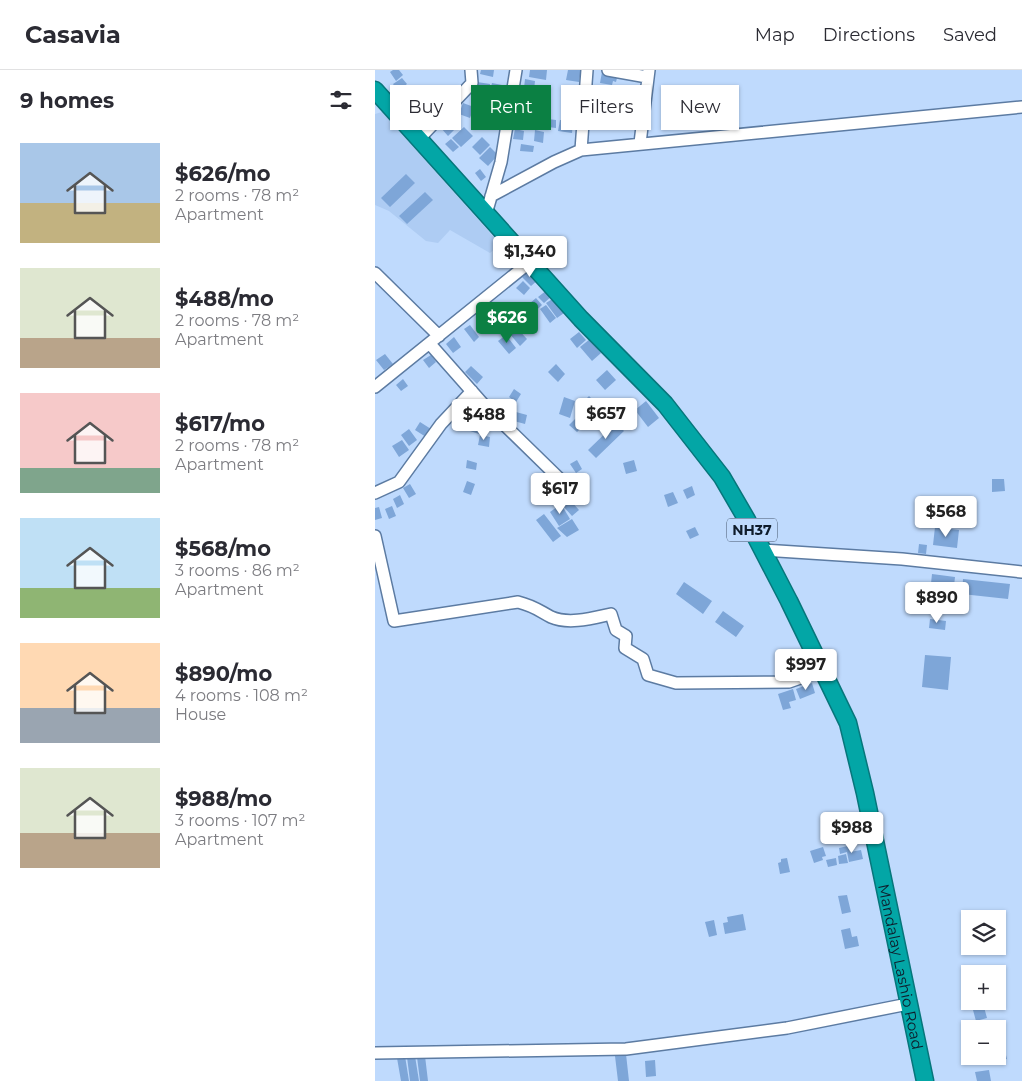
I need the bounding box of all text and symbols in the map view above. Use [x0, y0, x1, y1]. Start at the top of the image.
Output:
text: Casavia [25, 20, 121, 49]
text: Map [755, 24, 795, 46]
text: Directions [823, 24, 915, 46]
text: Saved [943, 24, 997, 46]
chip: Buy [390, 85, 461, 130]
chip: Rent [471, 85, 551, 130]
chip: Filters [561, 85, 651, 130]
chip: New [661, 85, 739, 130]
icon: filters [327, 86, 355, 114]
text: 9 homes [20, 88, 114, 113]
text: $626/mo [175, 161, 271, 186]
icon: home [60, 163, 120, 223]
text: 2 rooms · 78 m² [175, 186, 299, 205]
text: Apartment [175, 205, 264, 224]
pin: $1,340 [489, 236, 571, 278]
text: $1,340 [504, 242, 556, 261]
text: $488/mo [175, 286, 274, 311]
icon: home [60, 288, 120, 348]
pin: $626 [477, 302, 537, 344]
text: $626 [487, 308, 527, 327]
text: 2 rooms · 78 m² [175, 311, 299, 330]
text: Apartment [175, 330, 264, 349]
pin: $488 [454, 398, 514, 441]
pin: $657 [576, 398, 636, 440]
text: $657 [586, 404, 626, 423]
text: $488 [463, 405, 505, 424]
text: $617/mo [175, 411, 265, 436]
icon: home [60, 413, 120, 473]
text: 2 rooms · 78 m² [175, 436, 299, 455]
text: Apartment [175, 455, 264, 474]
pin: $617 [530, 472, 590, 515]
text: $617 [542, 479, 578, 498]
pin: $568 [916, 496, 976, 538]
text: $568 [926, 502, 966, 521]
road number: NH37 [727, 518, 777, 542]
text: $568/mo [175, 536, 271, 561]
icon: home [60, 538, 120, 598]
text: 3 rooms · 86 m² [175, 561, 300, 580]
text: Apartment [175, 580, 264, 599]
pin: $890 [907, 582, 967, 624]
text: $890 [916, 588, 958, 607]
pin: $997 [776, 648, 836, 691]
text: $997 [786, 655, 826, 674]
text: $890/mo [175, 661, 272, 686]
icon: home [60, 663, 120, 723]
text: 4 rooms · 108 m² [175, 686, 308, 705]
text: House [175, 705, 226, 724]
text: $988/mo [175, 786, 272, 811]
icon: home [60, 788, 120, 848]
text: 3 rooms · 107 m² [175, 811, 305, 830]
pin: $988 [822, 812, 882, 854]
text: $988 [831, 818, 873, 837]
text: Apartment [175, 830, 264, 849]
street label: Mandalay Lashio Road [875, 882, 928, 1051]
map controls [961, 910, 1006, 1065]
button: layers [961, 910, 1006, 955]
button: + [961, 965, 1006, 1010]
button: − [961, 1020, 1006, 1065]

